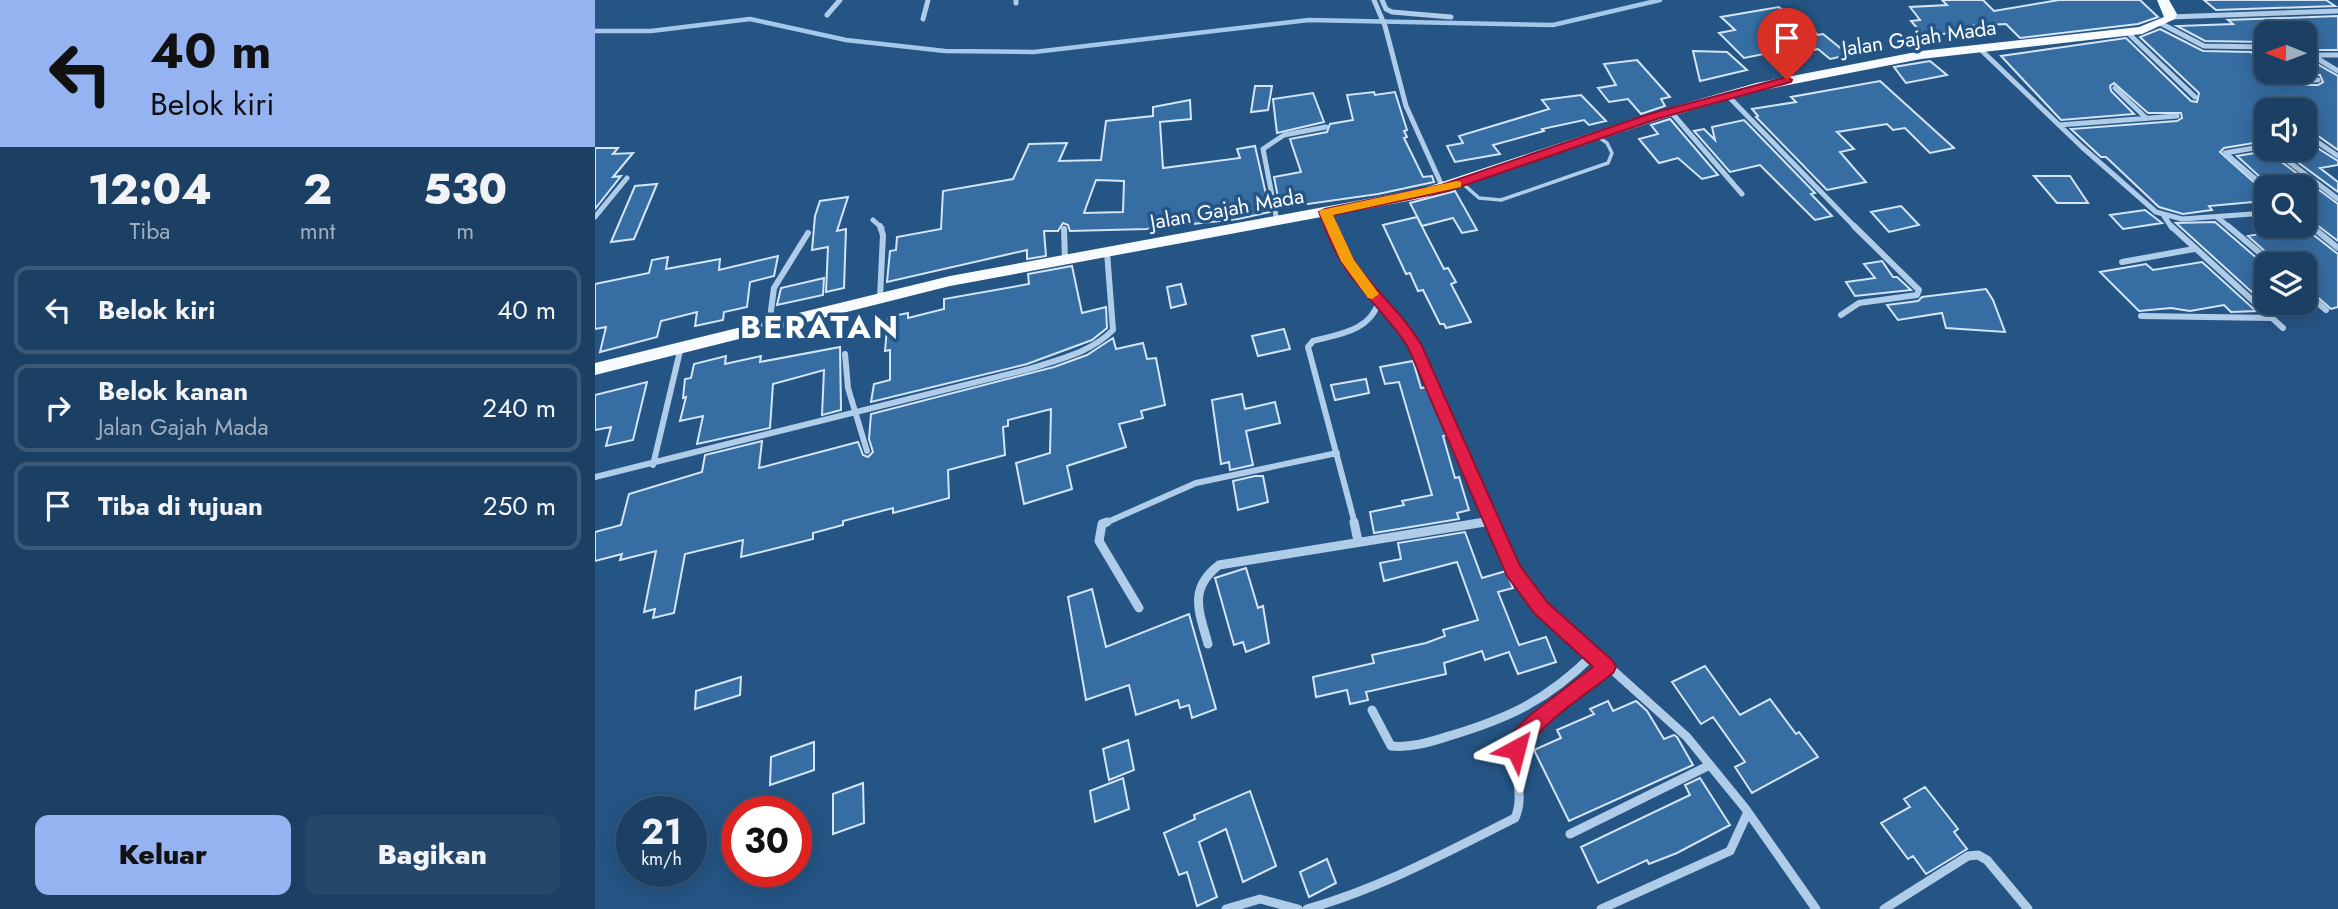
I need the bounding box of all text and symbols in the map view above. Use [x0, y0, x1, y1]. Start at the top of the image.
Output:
pin [1757, 8, 1817, 80]
street label: Jalan Gajah Mada [1837, 12, 1998, 64]
text: 40 m [150, 16, 272, 86]
icon: arrive [1768, 19, 1806, 57]
north arrow [2254, 21, 2317, 84]
map controls [2254, 21, 2317, 315]
icon: left [35, 28, 126, 119]
text: Belok kiri [150, 81, 275, 127]
button: sound [2254, 98, 2317, 161]
text: 12:04 [88, 159, 212, 220]
text: 2 [303, 159, 332, 220]
text: 530 [423, 159, 507, 220]
button: search [2254, 175, 2317, 238]
street label: Jalan Gajah Mada [1145, 181, 1306, 238]
text: Tiba [129, 214, 170, 248]
text: mnt [300, 214, 335, 248]
text: m [456, 214, 474, 248]
button: layers [2254, 252, 2317, 315]
icon: left [39, 291, 77, 329]
text: Belok kiri [98, 291, 215, 329]
text: 40 m [497, 291, 556, 329]
district label: BERATAN [740, 304, 900, 350]
text: Belok kanan [98, 372, 248, 410]
icon: right [39, 389, 77, 427]
text: 240 m [482, 389, 556, 427]
text: Jalan Gajah Mada [98, 410, 268, 444]
icon: arrive [39, 487, 77, 525]
text: Tiba di tujuan [98, 487, 263, 525]
text: 250 m [483, 487, 556, 525]
position arrow [1479, 712, 1553, 786]
speed limit sign: 30 [721, 796, 812, 887]
text: 21 [641, 807, 682, 857]
button: Keluar [35, 815, 291, 895]
button: Bagikan [305, 815, 560, 895]
text: km/h [641, 846, 682, 872]

